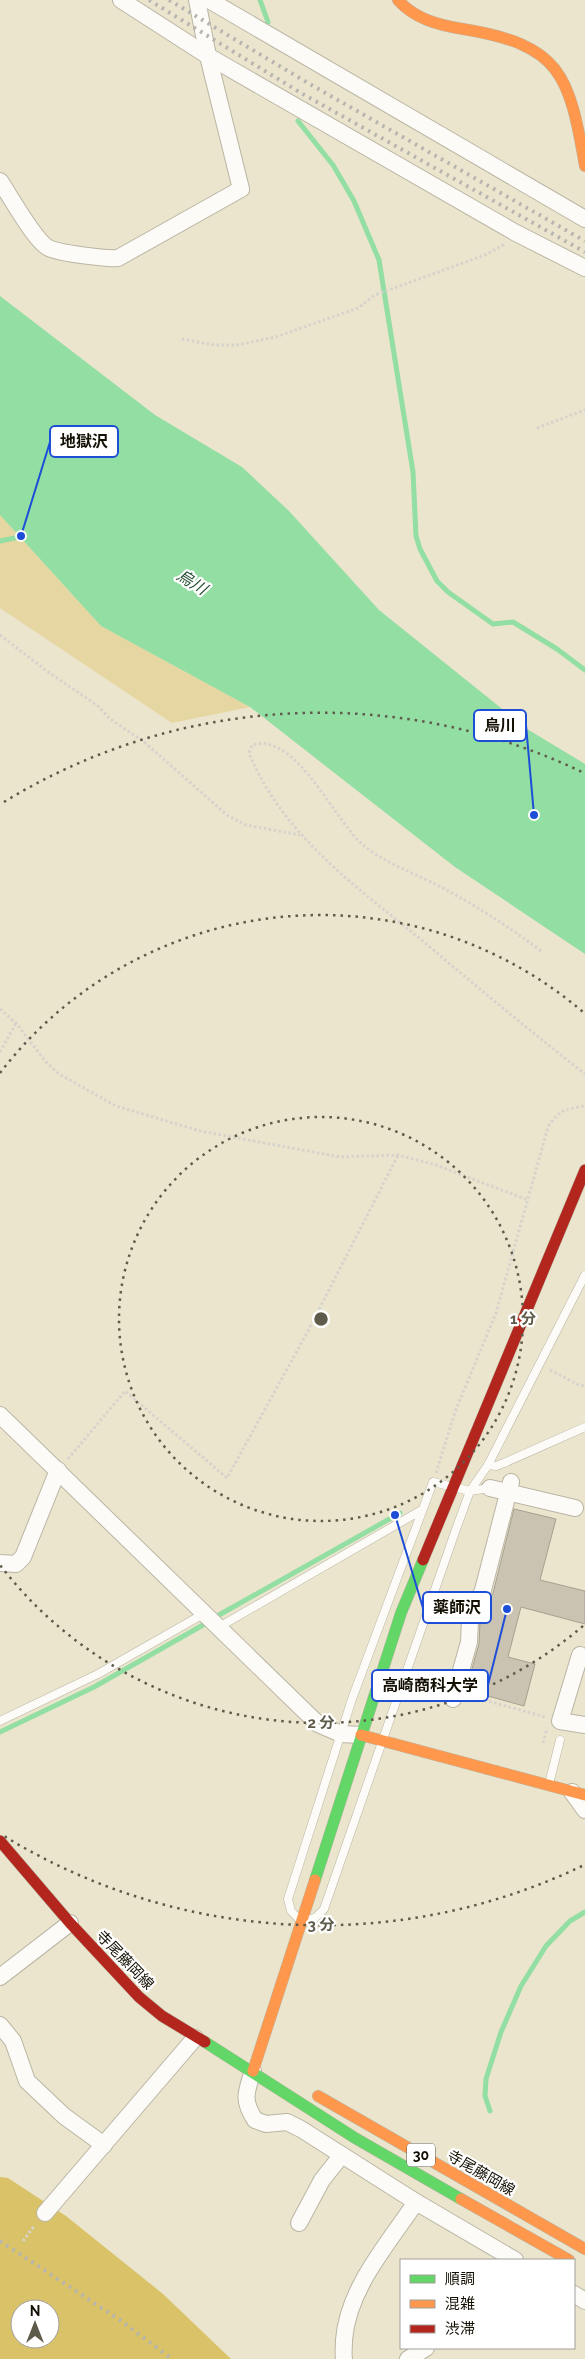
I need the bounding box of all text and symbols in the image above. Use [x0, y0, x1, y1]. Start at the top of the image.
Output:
callout: 地獄沢 [50, 426, 118, 457]
text: 地獄沢 [60, 432, 108, 451]
water label: 烏川 [173, 565, 212, 600]
callout: 烏川 [474, 710, 526, 741]
text: 烏川 [484, 716, 516, 735]
centre of rings [312, 1310, 330, 1328]
text: 1 分 [510, 1310, 536, 1328]
callout: 薬師沢 [423, 1592, 491, 1623]
text: 薬師沢 [433, 1598, 481, 1617]
callout: 高崎商科大学 [372, 1670, 488, 1701]
text: 高崎商科大学 [382, 1676, 478, 1695]
text: 2 分 [307, 1714, 335, 1732]
text: 3 分 [308, 1916, 334, 1934]
street label: 寺尾藤岡線 [92, 1927, 158, 1993]
road number: 30 [407, 2144, 435, 2166]
street label: 寺尾藤岡線 [444, 2146, 518, 2200]
legend [400, 2259, 575, 2349]
text: 順調 [445, 2270, 475, 2288]
text: 混雑 [445, 2295, 475, 2313]
north arrow [10, 2299, 60, 2349]
text: N [30, 2303, 40, 2319]
text: 渋滞 [445, 2320, 475, 2338]

